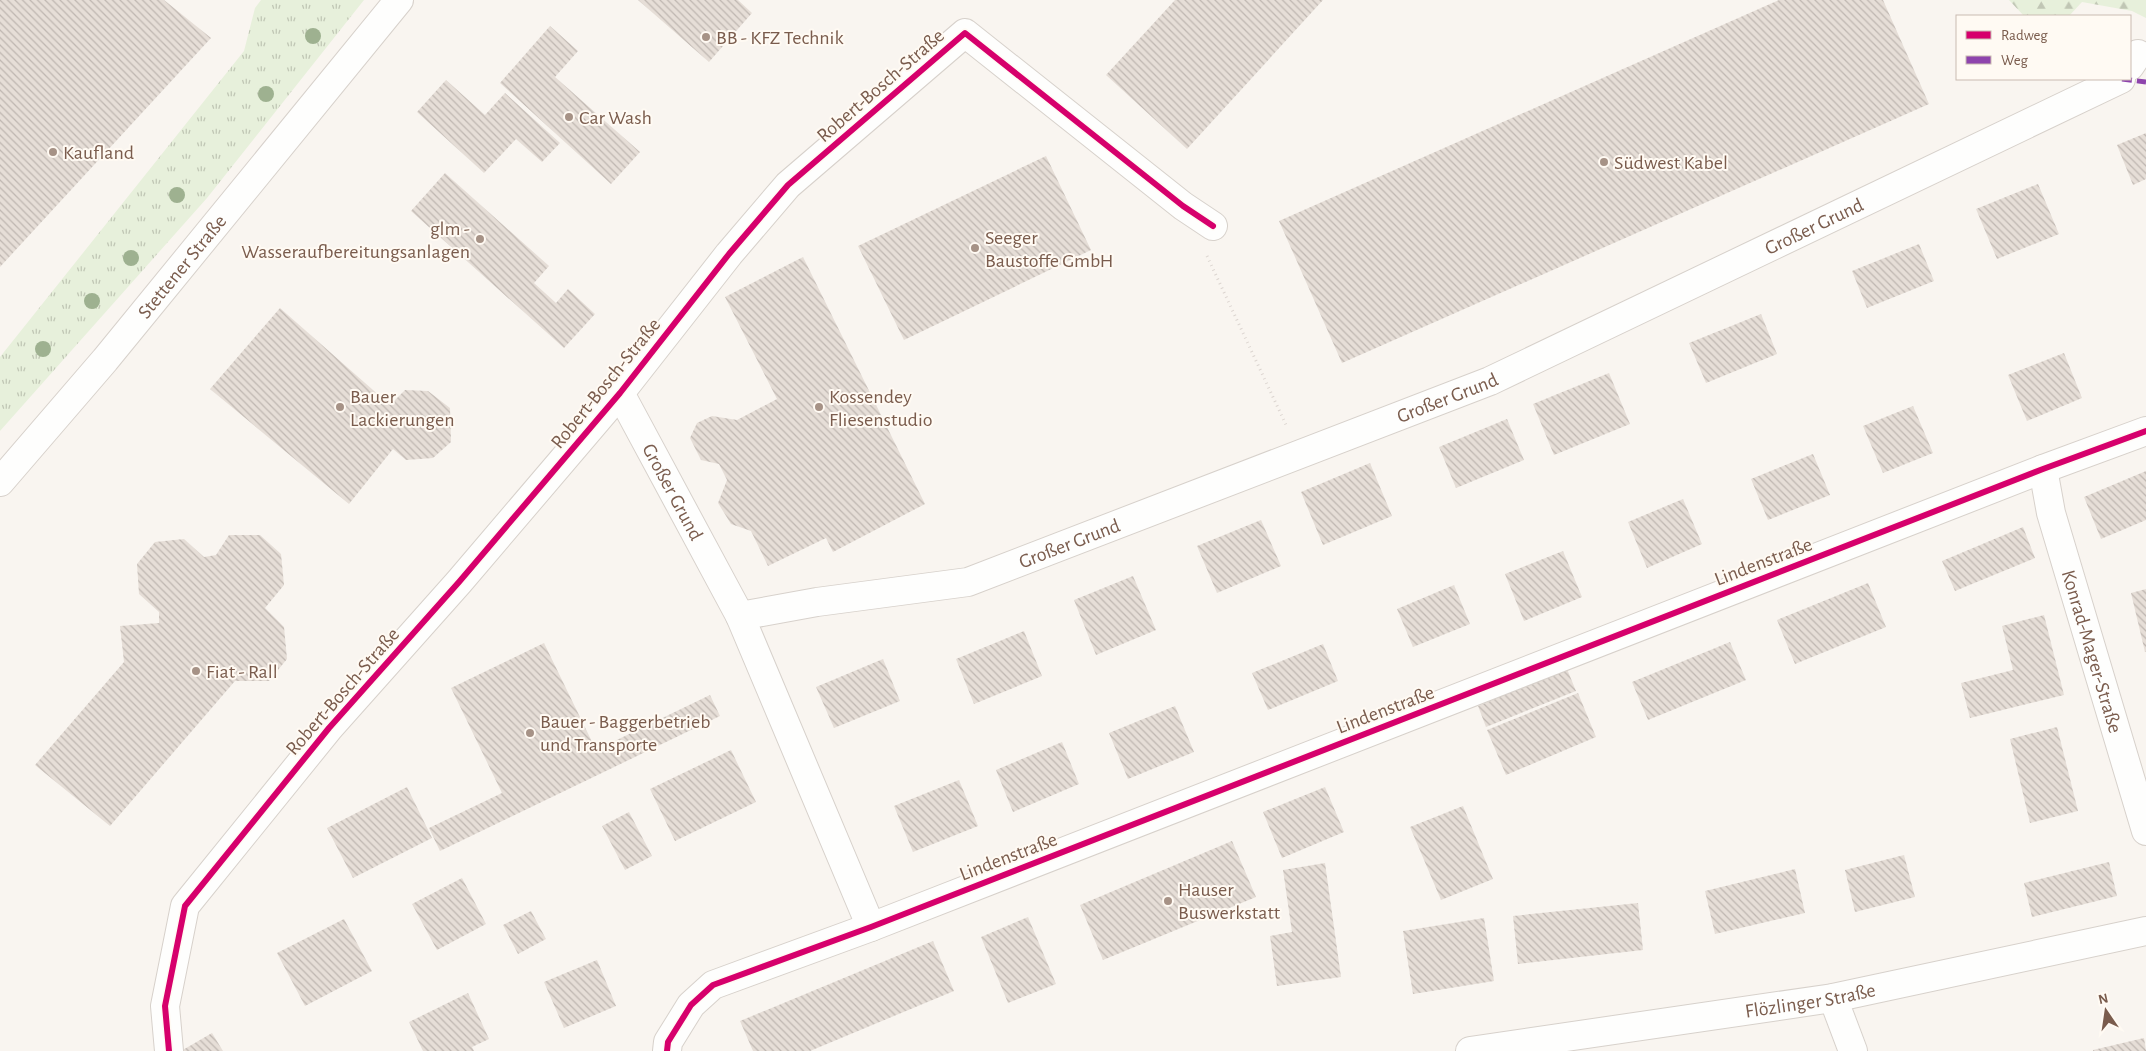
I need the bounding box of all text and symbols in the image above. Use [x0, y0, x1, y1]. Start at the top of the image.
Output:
legend [1956, 15, 2131, 80]
street label: Robert-Bosch-Straße [813, 25, 948, 146]
place label: BB - KFZ Technik [716, 28, 844, 48]
text: Radweg [2001, 28, 2048, 43]
marker: BB - KFZ Technik [700, 31, 712, 43]
text: Weg [2001, 53, 2029, 68]
place label: Car Wash [579, 108, 652, 128]
marker: Car Wash [563, 111, 575, 123]
place label: Kaufland [63, 143, 134, 163]
marker: Kaufland [47, 146, 59, 158]
place label: Südwest Kabel [1614, 153, 1728, 173]
marker: Südwest Kabel [1598, 156, 1610, 168]
street label: Großer Grund [1762, 195, 1867, 259]
street label: Stettener Straße [134, 211, 230, 323]
place label: glm - Wasseraufbereitungsanlagen [241, 219, 470, 262]
place label: Seeger Baustoffe GmbH [985, 228, 1114, 271]
marker: glm - Wasseraufbereitungsanlagen [474, 233, 486, 245]
marker: Seeger Baustoffe GmbH [969, 242, 981, 254]
street label: Robert-Bosch-Straße [547, 315, 664, 453]
street label: Großer Grund [1394, 370, 1501, 427]
place label: Bauer Lackierungen [350, 387, 454, 430]
place label: Kossendey Fliesenstudio [829, 387, 933, 430]
marker: Bauer Lackierungen [334, 401, 346, 413]
marker: Kossendey Fliesenstudio [813, 401, 825, 413]
street label: Großer Grund [638, 440, 706, 544]
street label: Großer Grund [1016, 515, 1123, 572]
street label: Lindenstraße [1712, 534, 1815, 590]
street label: Konrad-Mager-Straße [2058, 568, 2125, 735]
street label: Robert-Bosch-Straße [282, 624, 403, 759]
place label: Fiat - Rall [206, 662, 278, 682]
marker: Fiat - Rall [190, 665, 202, 677]
street label: Lindenstraße [1334, 682, 1437, 738]
place label: Bauer - Baggerbetrieb und Transporte [540, 712, 710, 755]
marker: Bauer - Baggerbetrieb und Transporte [524, 727, 536, 739]
street label: Lindenstraße [957, 829, 1060, 885]
place label: Hauser Buswerkstatt [1178, 880, 1281, 923]
marker: Hauser Buswerkstatt [1162, 895, 1174, 907]
street label: Flözlinger Straße [1744, 980, 1877, 1022]
north arrow [2081, 986, 2131, 1036]
text: N [2097, 991, 2110, 1007]

